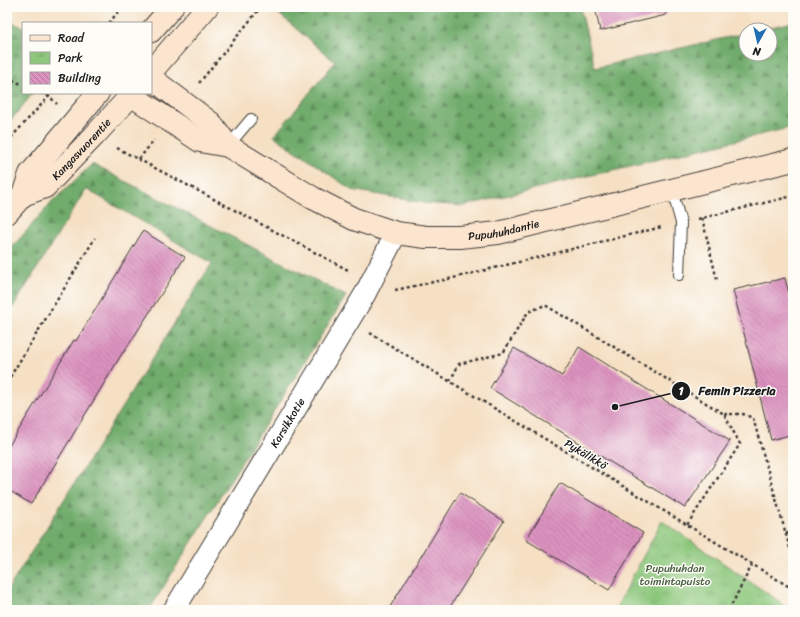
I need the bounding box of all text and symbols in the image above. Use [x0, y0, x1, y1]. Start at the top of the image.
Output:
legend [22, 22, 152, 94]
north arrow [738, 22, 778, 62]
text: Road [58, 27, 85, 49]
text: N [751, 41, 763, 61]
text: Park [58, 47, 83, 69]
text: Building [58, 67, 101, 89]
street label: Kangasvuorentie [47, 113, 116, 185]
street label: Pupuhuhdantie [467, 214, 542, 246]
callout: Femin Pizzeria [671, 379, 784, 403]
text: 1 [678, 380, 684, 402]
text: Femin Pizzeria [697, 380, 776, 402]
street label: Karsikkotie [265, 394, 310, 452]
street label: Pykälikkö [561, 434, 612, 475]
park label: Pupuhuhdan toimintapuisto [640, 559, 711, 591]

